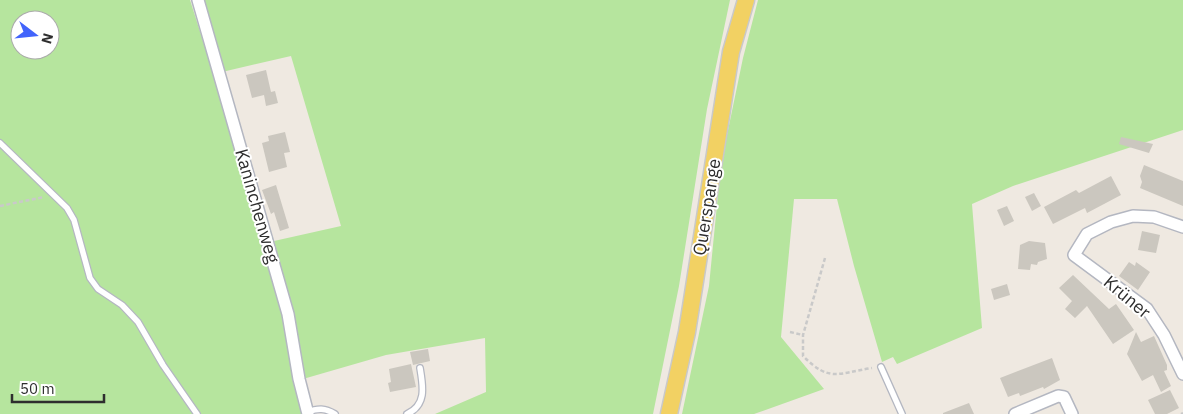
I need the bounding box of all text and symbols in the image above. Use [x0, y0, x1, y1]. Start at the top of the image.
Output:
north arrow [10, 10, 60, 60]
text: N [37, 31, 58, 46]
street label: Kaninchenweg [230, 146, 285, 266]
street label: Querspange [687, 157, 726, 257]
street label: Krüner [1099, 270, 1156, 323]
scale bar [12, 372, 105, 404]
text: 50 m [20, 379, 55, 398]

